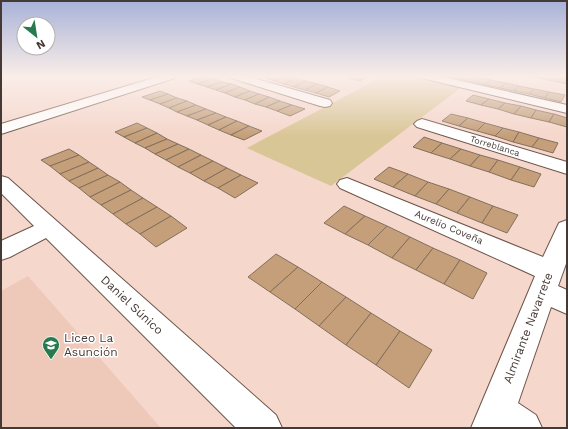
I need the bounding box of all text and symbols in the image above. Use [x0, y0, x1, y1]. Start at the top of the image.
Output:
north arrow [16, 16, 56, 56]
text: N [34, 37, 48, 52]
street label: Torreblanca [469, 134, 521, 158]
street label: Aurelio Coveña [413, 208, 485, 246]
street label: Almirante Navarrete [500, 271, 556, 385]
street label: Daniel Súnico [98, 273, 166, 337]
place label: Liceo La Asunción [64, 331, 118, 359]
school or university icon: Liceo La Asunción [41, 335, 61, 360]

